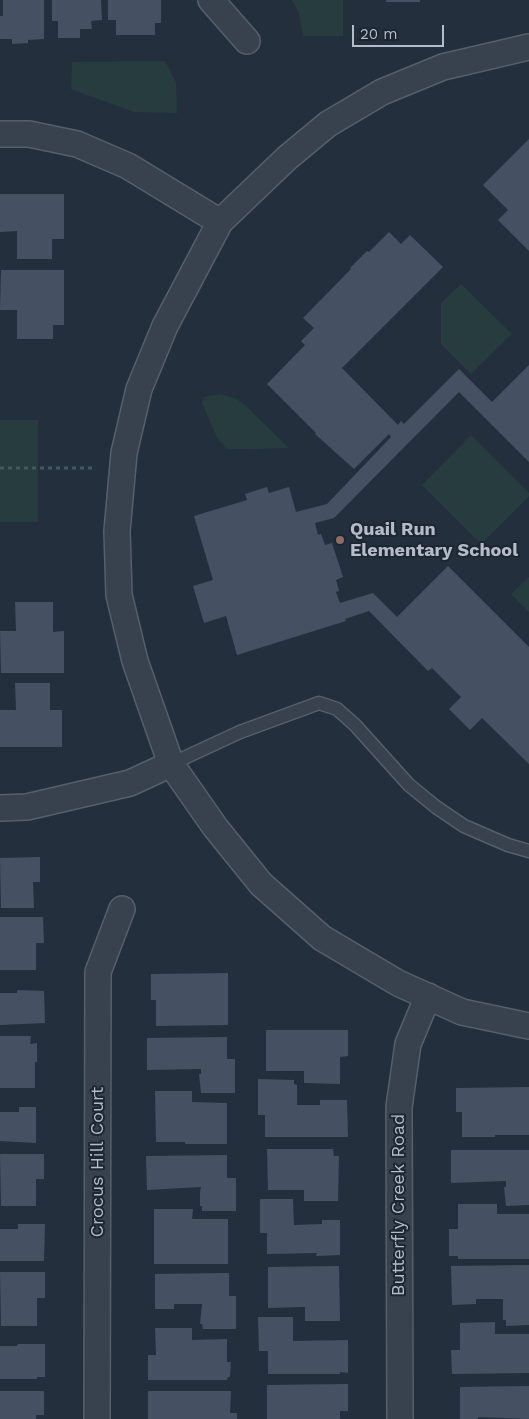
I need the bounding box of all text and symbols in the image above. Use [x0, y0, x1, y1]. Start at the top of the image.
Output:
scale bar [354, 15, 446, 47]
text: 20 m [360, 25, 398, 43]
place label: Quail Run Elementary School [350, 519, 518, 562]
marker: Quail Run Elementary School [334, 534, 346, 546]
street label: Crocus Hill Court [87, 1087, 109, 1237]
street label: Butterfly Creek Road [388, 1114, 410, 1296]

